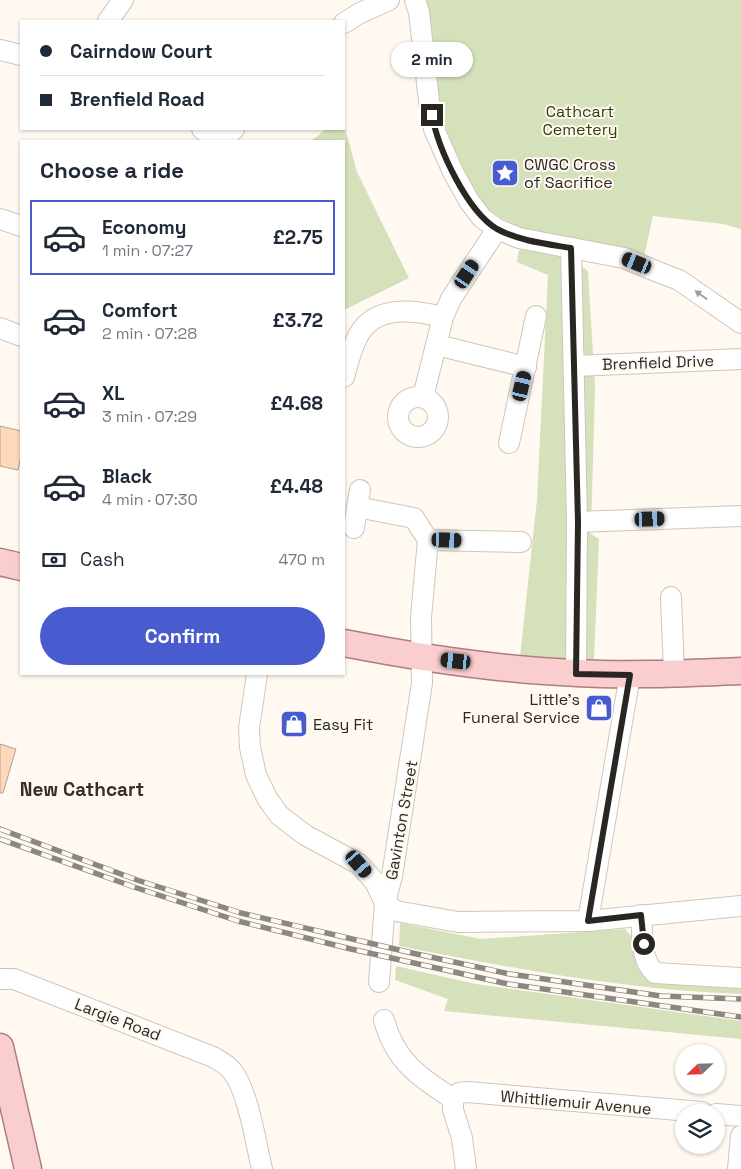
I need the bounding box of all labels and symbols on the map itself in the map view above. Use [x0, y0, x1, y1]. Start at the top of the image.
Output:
callout: 2 min [391, 42, 473, 78]
park label: Cathcart Cemetery [542, 101, 618, 140]
route end [421, 104, 443, 126]
place label: CWGC Cross of Sacrifice [524, 154, 616, 193]
place icon: CWGC Cross of Sacrifice [490, 158, 520, 188]
car [620, 250, 653, 276]
car [452, 257, 481, 291]
one-way arrow [694, 290, 708, 300]
street label: Brenfield Drive [602, 350, 714, 375]
car [511, 370, 532, 402]
car [634, 511, 665, 527]
car [431, 532, 462, 548]
car [440, 652, 471, 670]
place label: Little's Funeral Service [462, 689, 580, 728]
shop icon: Little's Funeral Service [584, 693, 614, 723]
shop icon: Easy Fit [279, 709, 309, 739]
place label: Easy Fit [313, 714, 373, 735]
street label: Gavinton Street [381, 759, 422, 882]
district label: New Cathcart [20, 777, 144, 802]
car [343, 848, 374, 880]
route start [633, 933, 655, 955]
street label: Largie Road [72, 993, 164, 1046]
north arrow [675, 1044, 725, 1094]
street label: Whittliemuir Avenue [500, 1085, 652, 1120]

